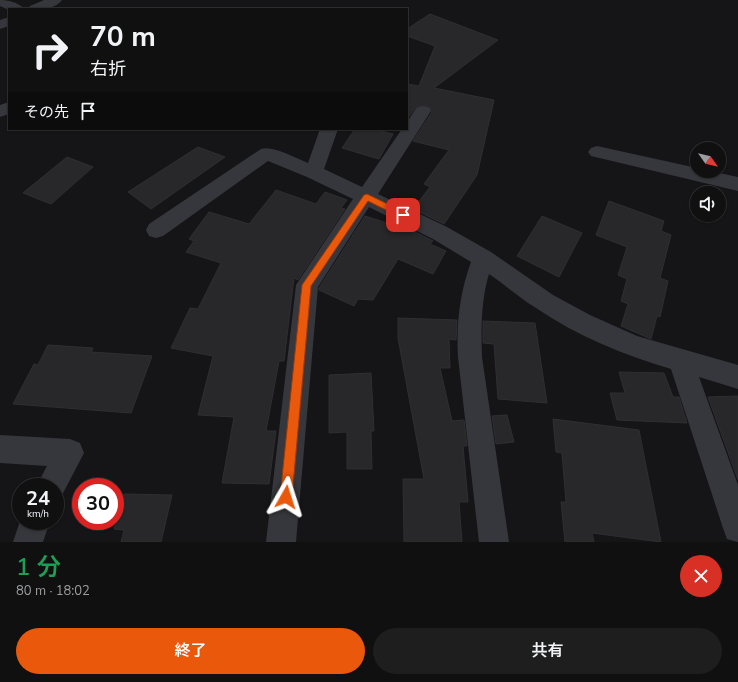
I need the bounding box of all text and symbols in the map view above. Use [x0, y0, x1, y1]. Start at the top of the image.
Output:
text: 70 m [90, 18, 156, 56]
icon: right [24, 24, 76, 76]
text: 右折 [90, 57, 126, 81]
icon: arrive [77, 100, 99, 122]
text: その先 [24, 102, 69, 122]
north arrow [690, 142, 726, 178]
map controls [690, 142, 726, 222]
button: sound [690, 186, 726, 222]
pin [386, 198, 420, 232]
icon: arrive [392, 204, 414, 226]
position arrow [265, 476, 307, 518]
speed limit sign: 30 [72, 478, 124, 530]
text: 24 [26, 485, 50, 512]
text: km/h [27, 507, 49, 521]
text: 1 分 [16, 551, 61, 583]
button: close [680, 555, 722, 597]
text: 80 m · 18:02 [16, 582, 90, 600]
button: 終了 [16, 628, 365, 674]
button: 共有 [373, 628, 722, 674]

